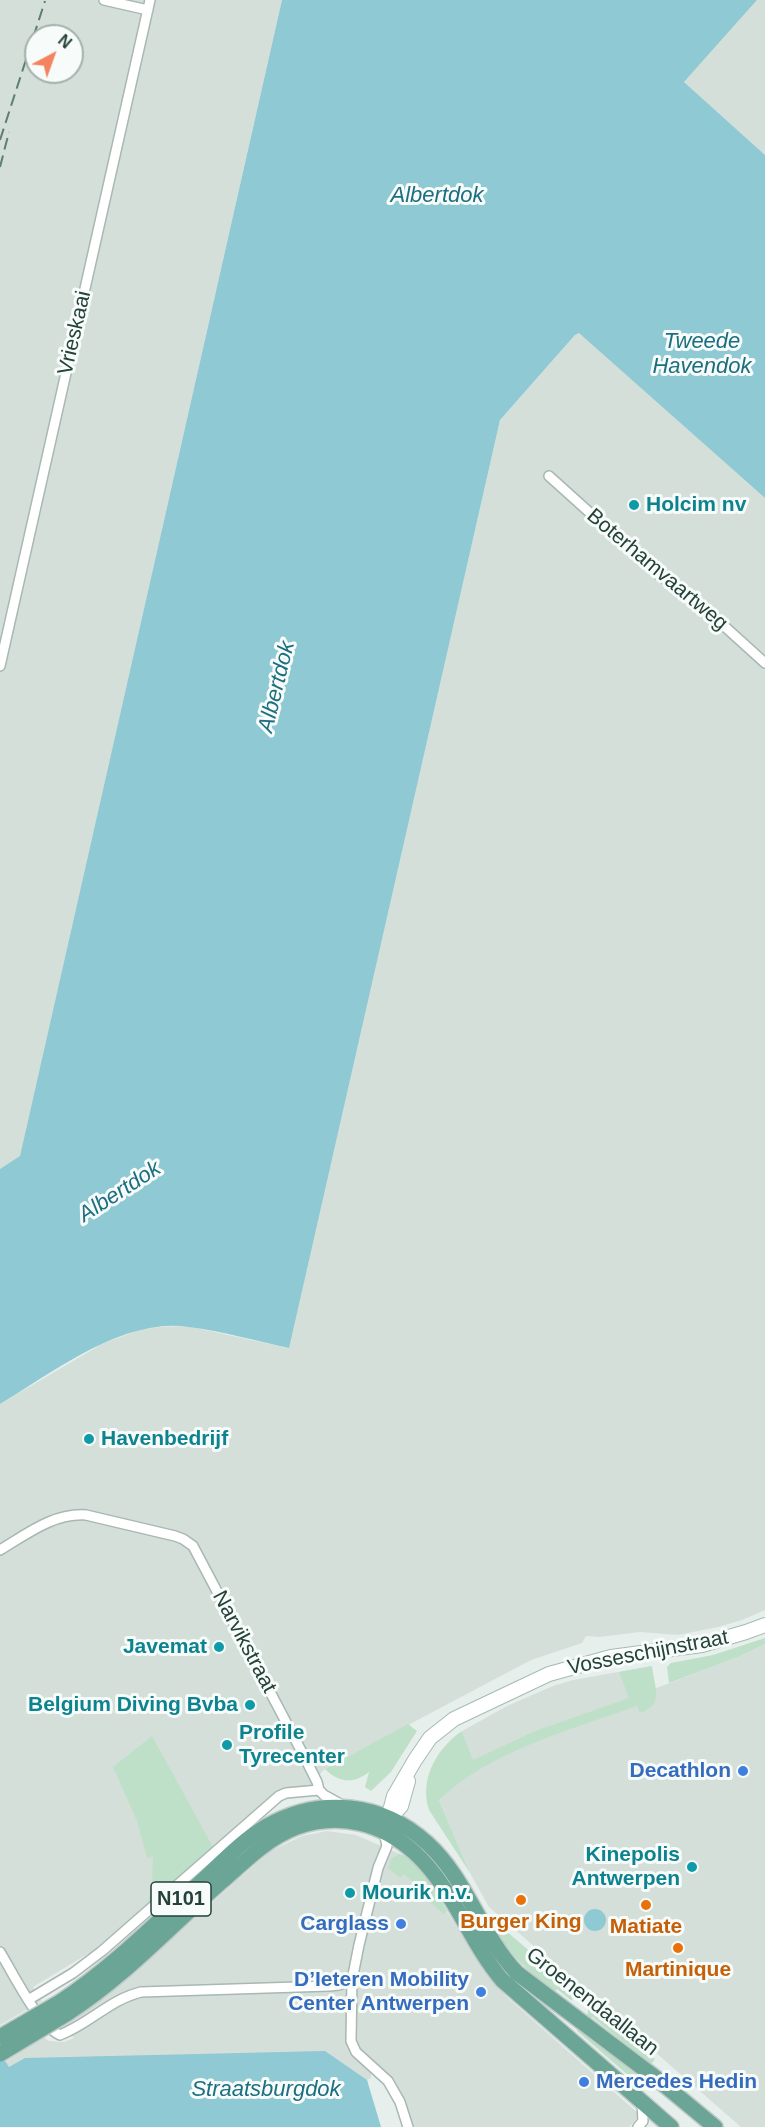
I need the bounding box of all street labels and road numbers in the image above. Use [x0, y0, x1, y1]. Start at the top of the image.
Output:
street label: Vrieskaai [53, 288, 97, 378]
street label: Boterhamvaartweg [581, 504, 733, 636]
street label: Narvikstraat [207, 1587, 281, 1697]
street label: Vosseschijnstraat [565, 1625, 731, 1681]
road number: N101 [151, 1882, 211, 1916]
street label: Groenendaallaan [521, 1942, 663, 2062]

